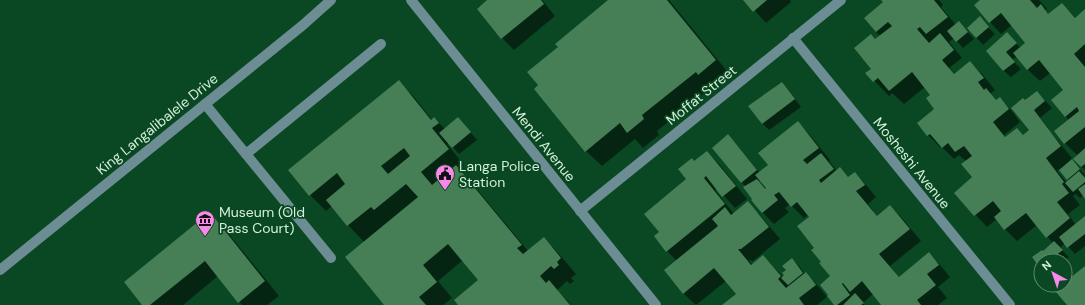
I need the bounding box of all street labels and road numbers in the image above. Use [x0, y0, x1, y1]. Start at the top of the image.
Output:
street label: Moffat Street [662, 61, 740, 129]
street label: King Langalibalele Drive [92, 69, 222, 179]
street label: Mendi Avenue [508, 103, 580, 185]
street label: Mosheshi Avenue [869, 113, 955, 213]

